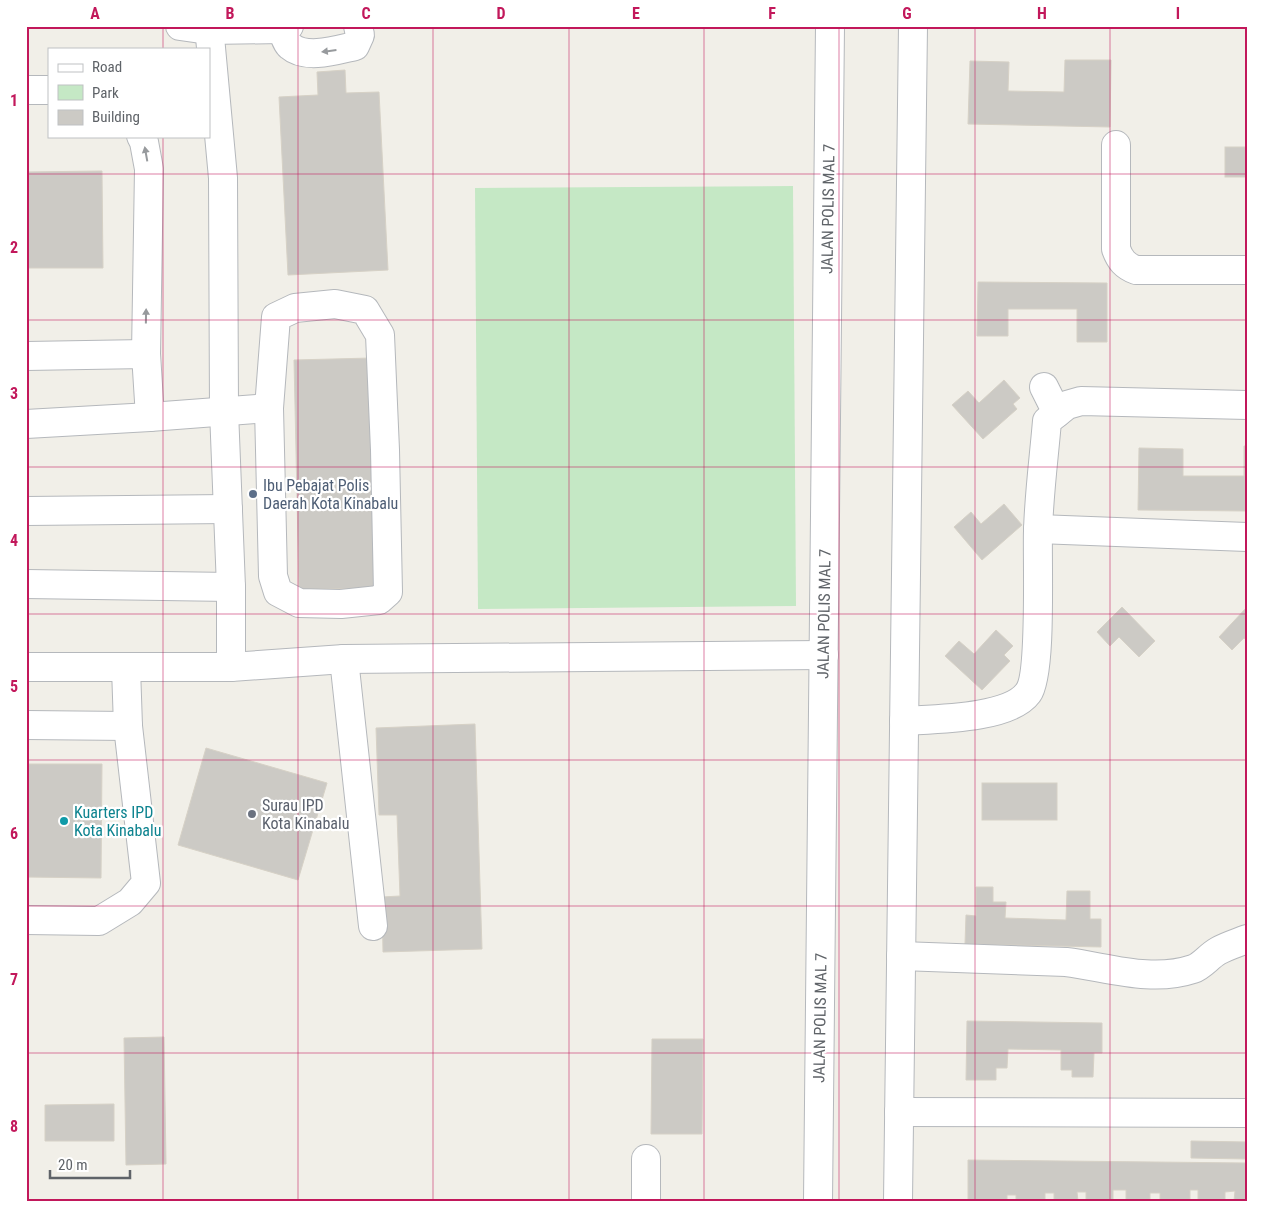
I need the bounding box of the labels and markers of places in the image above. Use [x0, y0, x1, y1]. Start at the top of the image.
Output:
place label: Ibu Pebajat Polis Daerah Kota Kinabalu [263, 476, 398, 513]
marker: Ibu Pebajat Polis Daerah Kota Kinabalu [247, 488, 259, 500]
place label: Surau IPD Kota Kinabalu [262, 796, 349, 833]
place label: Kuarters IPD Kota Kinabalu [74, 803, 161, 840]
marker: Surau IPD Kota Kinabalu [246, 808, 258, 820]
marker: Kuarters IPD Kota Kinabalu [58, 815, 70, 827]

